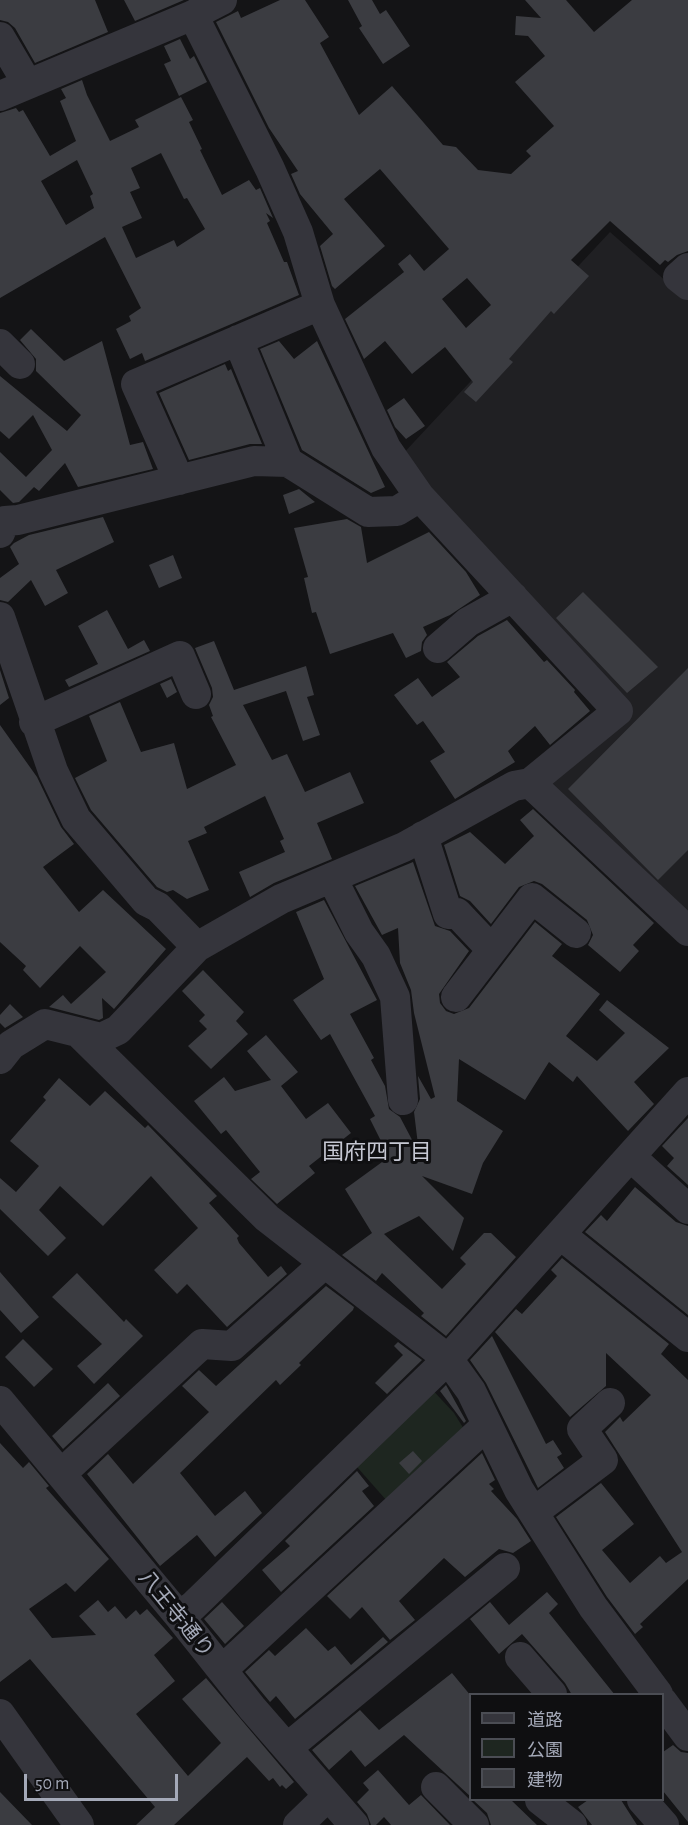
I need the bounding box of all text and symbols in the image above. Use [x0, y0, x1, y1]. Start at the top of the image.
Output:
district label: 国府四丁目 [322, 1139, 432, 1165]
street label: 八王寺通り [133, 1565, 219, 1663]
legend [469, 1693, 664, 1801]
text: 道路 [527, 1712, 563, 1730]
text: 公園 [527, 1742, 563, 1760]
scale bar [27, 1762, 182, 1800]
text: 建物 [527, 1772, 563, 1790]
text: 50 m [35, 1775, 69, 1793]

